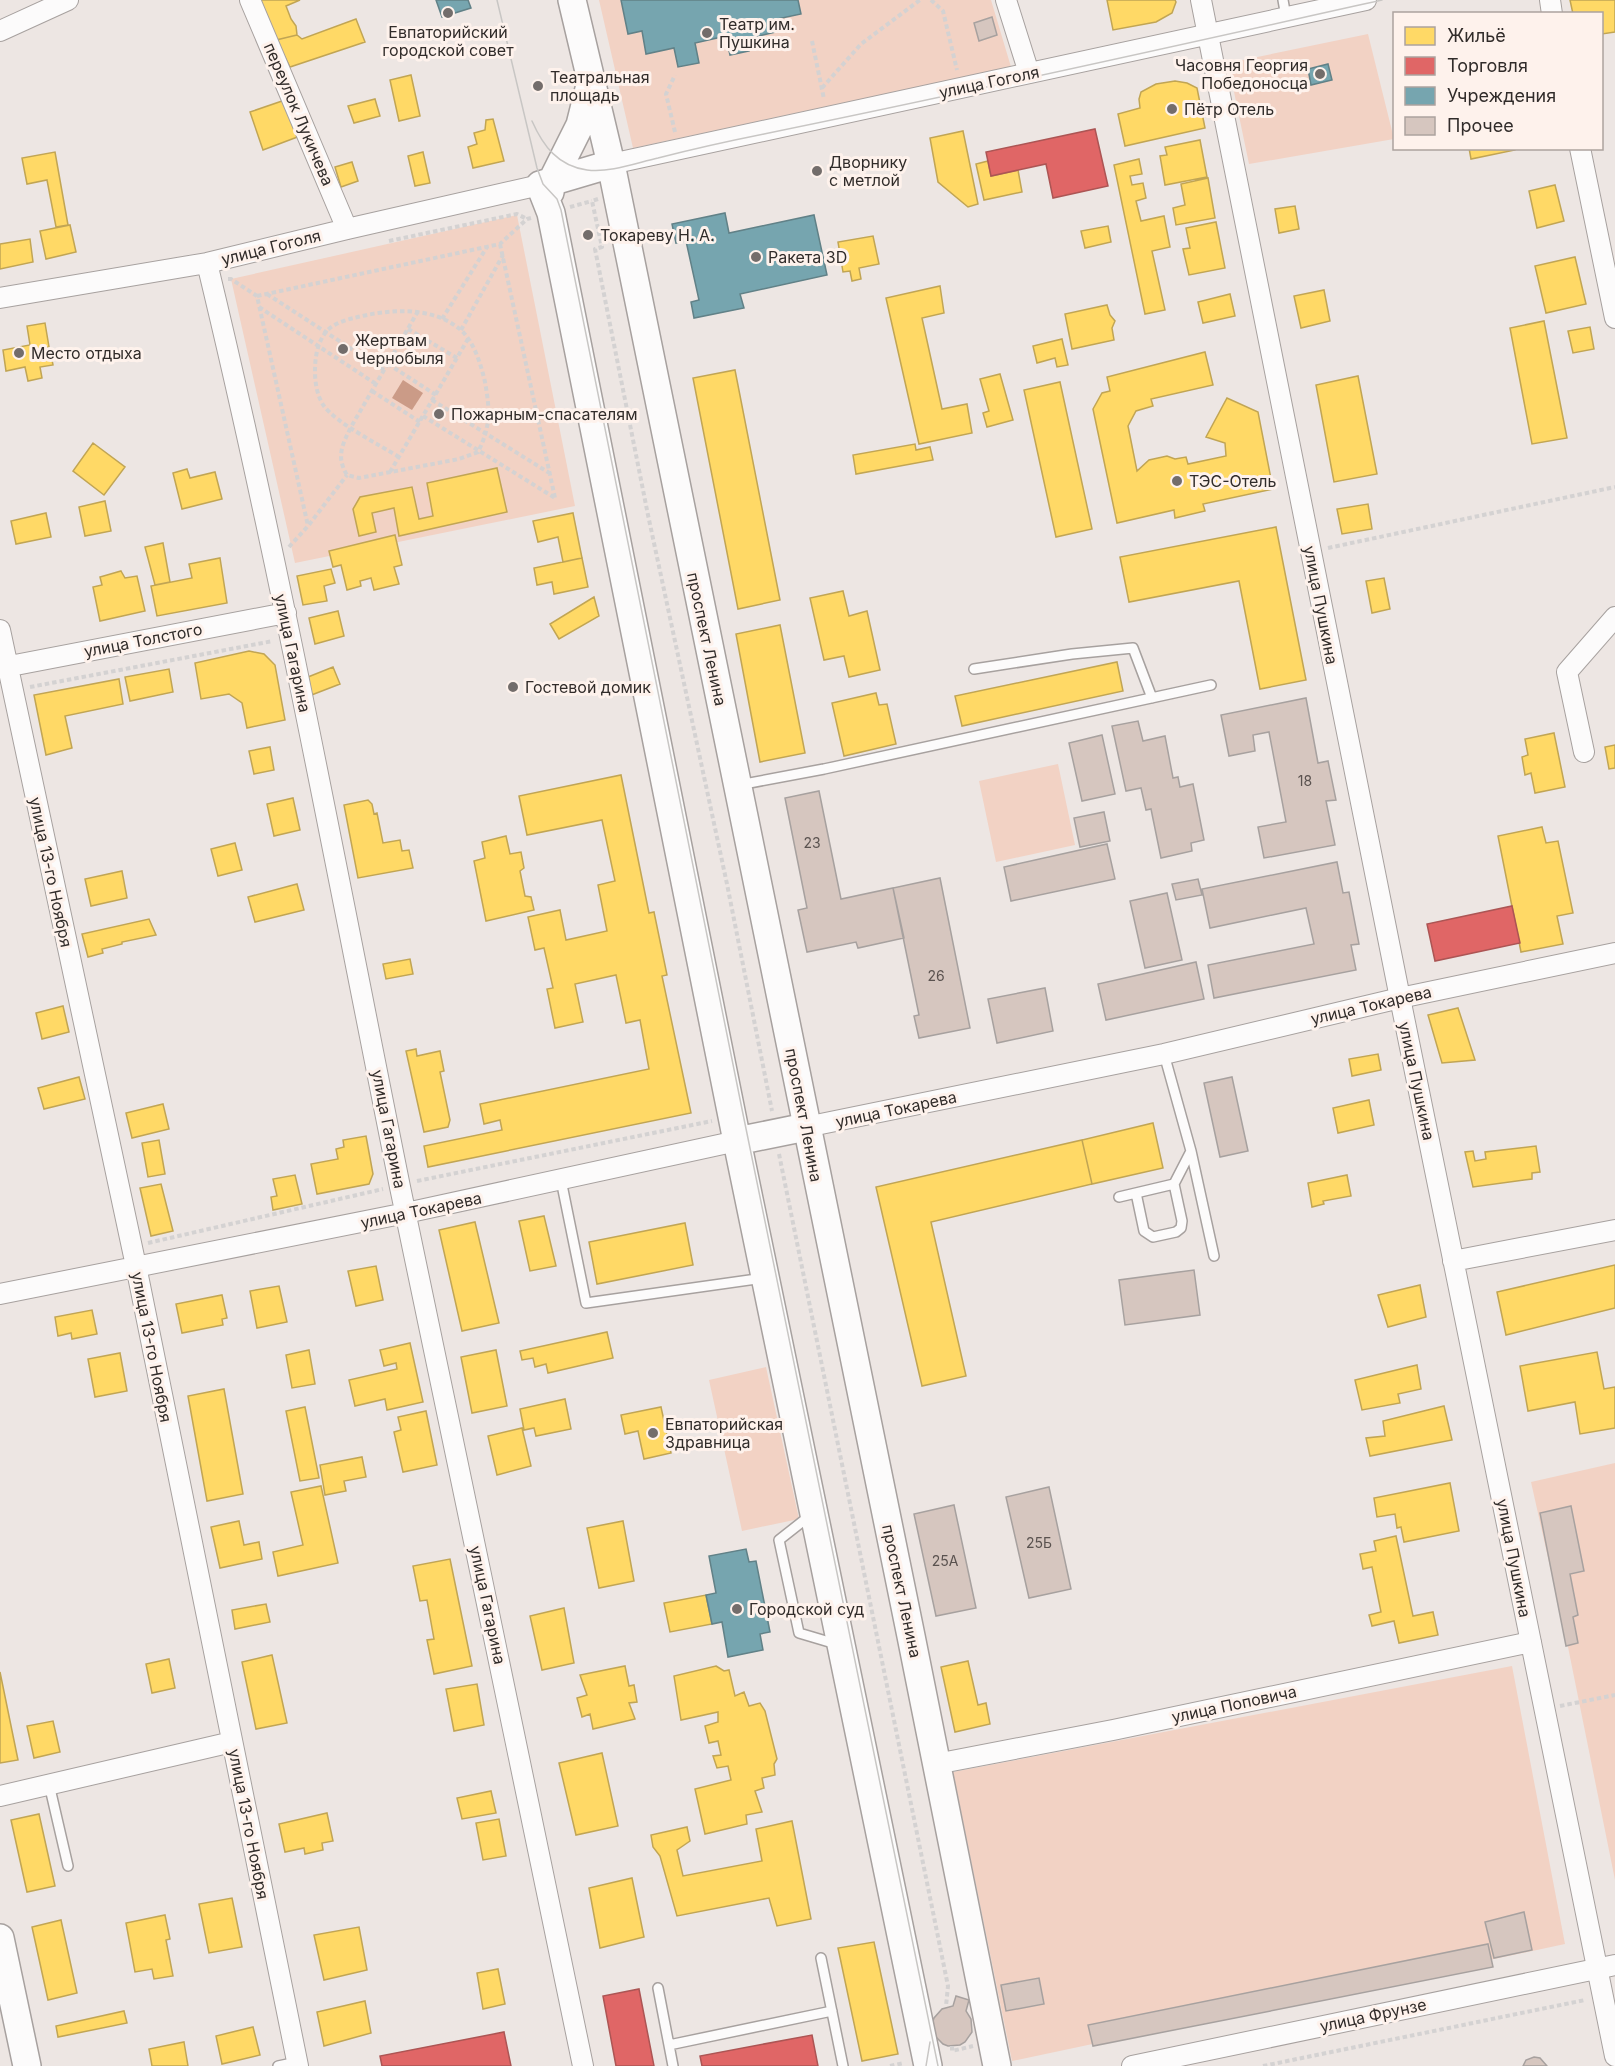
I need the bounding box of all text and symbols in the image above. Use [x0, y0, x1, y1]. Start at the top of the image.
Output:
marker: Евпаторийский городской совет [441, 6, 455, 20]
legend [1393, 12, 1603, 150]
place label: Театр им. Пушкина [719, 14, 795, 52]
place label: Евпаторийский городской совет [382, 22, 514, 60]
text: Жильё [1447, 25, 1506, 46]
marker: Театр им. Пушкина [700, 26, 714, 40]
street label: переулок Лукичева [260, 39, 338, 189]
place label: Часовня Георгия Победоносца [1175, 55, 1308, 93]
text: Торговля [1447, 55, 1528, 76]
street label: улица Гоголя [937, 62, 1041, 102]
place label: Театральная площадь [550, 67, 650, 105]
marker: Часовня Георгия Победоносца [1313, 67, 1327, 81]
marker: Театральная площадь [531, 79, 545, 93]
text: Учреждения [1447, 85, 1556, 106]
place label: Пётр Отель [1184, 99, 1274, 119]
marker: Пётр Отель [1165, 102, 1179, 116]
text: Прочее [1447, 115, 1514, 136]
place label: Дворнику с метлой [829, 152, 907, 190]
marker: Дворнику с метлой [810, 164, 824, 178]
street label: улица Гоголя [219, 225, 323, 269]
place label: Токареву Н. А. [600, 225, 715, 245]
marker: Токареву Н. А. [581, 228, 595, 242]
place label: Ракета 3D [768, 247, 847, 267]
marker: Ракета 3D [749, 250, 763, 264]
place label: Жертвам Чернобыля [355, 330, 444, 368]
marker: Жертвам Чернобыля [336, 342, 350, 356]
place label: Место отдыха [31, 343, 142, 363]
marker: Место отдыха [12, 346, 26, 360]
place label: Пожарным-спасателям [451, 404, 638, 424]
marker: Пожарным-спасателям [432, 407, 446, 421]
place label: ТЭС-Отель [1189, 471, 1277, 491]
marker: ТЭС-Отель [1170, 474, 1184, 488]
street label: улица Пушкина [1300, 544, 1342, 666]
street label: проспект Ленина [683, 570, 731, 708]
street label: улица Гагарина [271, 592, 315, 714]
street label: улица Толстого [82, 619, 204, 661]
place label: Гостевой домик [525, 677, 651, 697]
marker: Гостевой домик [506, 680, 520, 694]
house number: 18 [1298, 772, 1312, 789]
street label: улица 13-го Ноября [25, 795, 77, 949]
house number: 23 [803, 834, 821, 851]
house number: 26 [927, 967, 945, 984]
street label: улица Токарева [1309, 981, 1433, 1029]
street label: улица Пушкина [1395, 1020, 1439, 1142]
street label: проспект Ленина [781, 1046, 827, 1184]
street label: улица Гагарина [368, 1068, 410, 1190]
street label: улица Токарева [834, 1086, 958, 1132]
street label: улица Токарева [359, 1187, 483, 1233]
street label: улица 13-го Ноября [128, 1270, 176, 1424]
place label: Евпаторийская Здравница [665, 1414, 783, 1452]
marker: Евпаторийская Здравница [646, 1426, 660, 1440]
street label: улица Пушкина [1493, 1497, 1535, 1619]
street label: проспект Ленина [878, 1522, 926, 1660]
house number: 25Б [1026, 1534, 1052, 1551]
street label: улица Гагарина [466, 1544, 510, 1666]
house number: 25А [932, 1552, 959, 1569]
place label: Городской суд [749, 1599, 864, 1619]
marker: Городской суд [730, 1602, 744, 1616]
street label: улица Поповича [1170, 1681, 1298, 1727]
street label: улица 13-го Ноября [225, 1747, 273, 1901]
street label: улица Фрунзе [1318, 1994, 1428, 2036]

